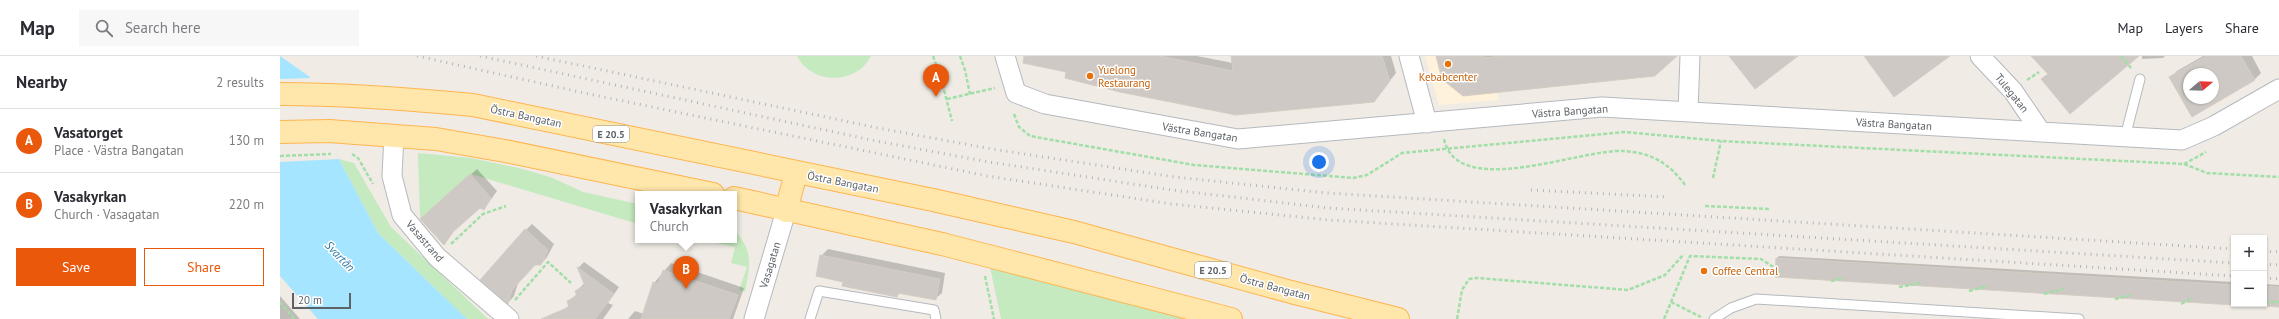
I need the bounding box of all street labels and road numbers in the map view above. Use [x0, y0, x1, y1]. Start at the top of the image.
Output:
street label: Tulegatan [1992, 71, 2032, 115]
street label: Västra Bangatan [1531, 101, 1608, 121]
street label: Östra Bangatan [489, 102, 563, 130]
street label: Västra Bangatan [1855, 115, 1932, 133]
street label: Västra Bangatan [1160, 119, 1239, 145]
road number: E 20.5 [593, 126, 629, 142]
street label: Östra Bangatan [806, 168, 880, 196]
street label: Vasastrand [402, 217, 447, 265]
street label: Vasagatan [756, 240, 784, 291]
road number: E 20.5 [1195, 262, 1231, 278]
street label: Östra Bangatan [1238, 271, 1312, 303]

